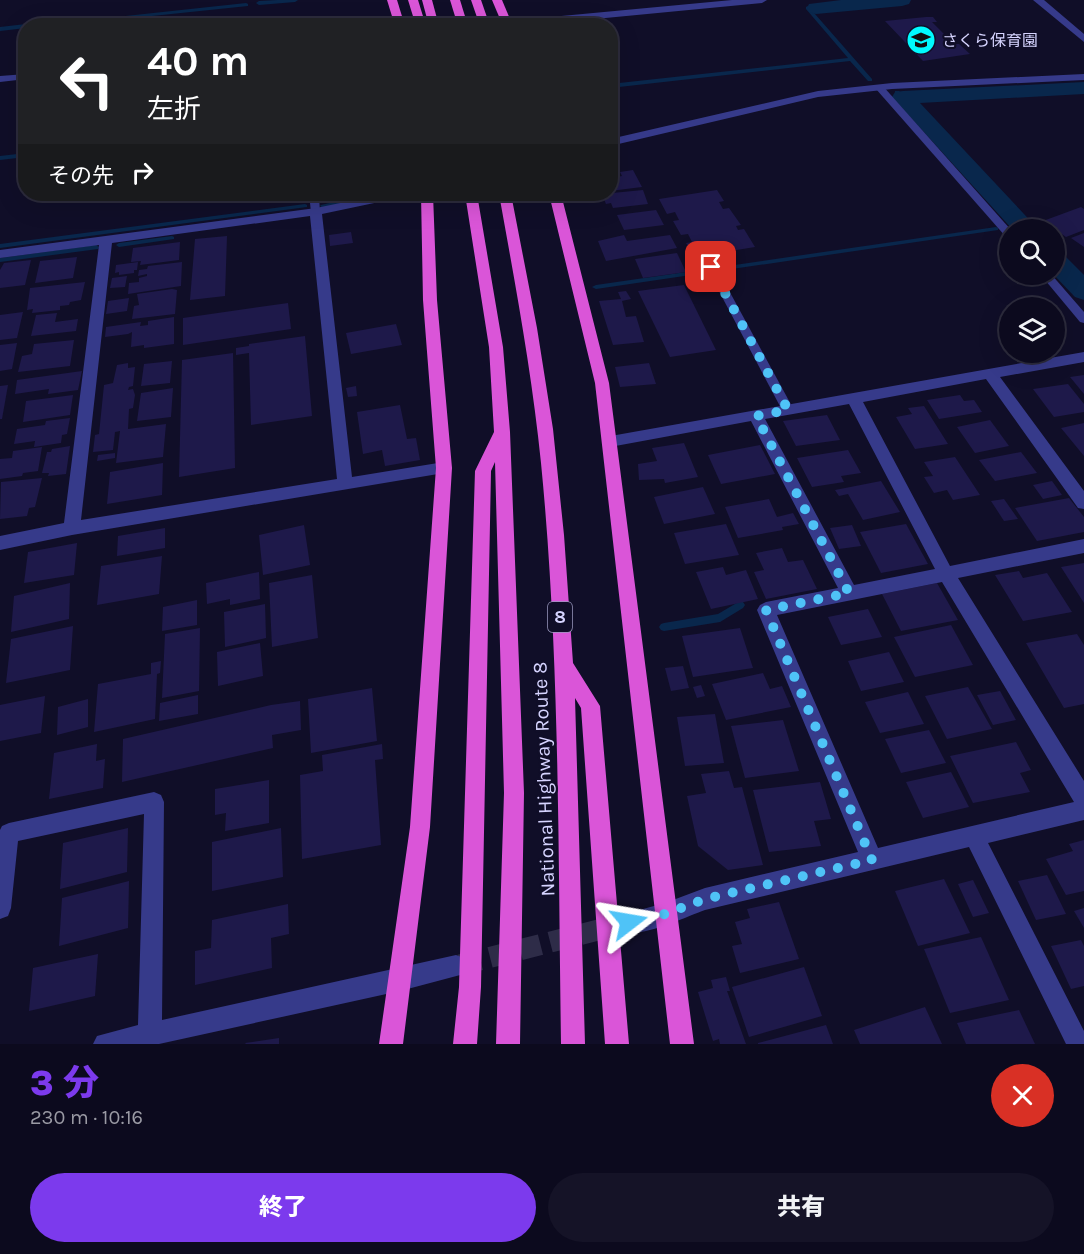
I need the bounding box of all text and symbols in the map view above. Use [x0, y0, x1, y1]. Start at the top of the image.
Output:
school or university icon: さくら保育園 [905, 24, 937, 56]
place label: さくら保育園 [942, 31, 1038, 50]
text: 40 m [147, 36, 249, 86]
icon: left [48, 42, 126, 120]
text: 左折 [147, 93, 201, 125]
icon: right [126, 156, 159, 189]
text: その先 [48, 163, 114, 189]
map controls [999, 219, 1065, 363]
button: search [999, 219, 1065, 285]
pin [685, 241, 736, 292]
icon: arrive [694, 250, 727, 283]
button: layers [999, 297, 1065, 363]
road number: 8 [548, 602, 572, 632]
street label: National Highway Route 8 [528, 661, 560, 897]
position arrow [597, 890, 661, 954]
text: 3 分 [30, 1062, 99, 1104]
button: close [991, 1064, 1054, 1127]
text: 230 m · 10:16 [30, 1106, 143, 1129]
button: 終了 [30, 1173, 536, 1242]
button: 共有 [548, 1173, 1054, 1242]

